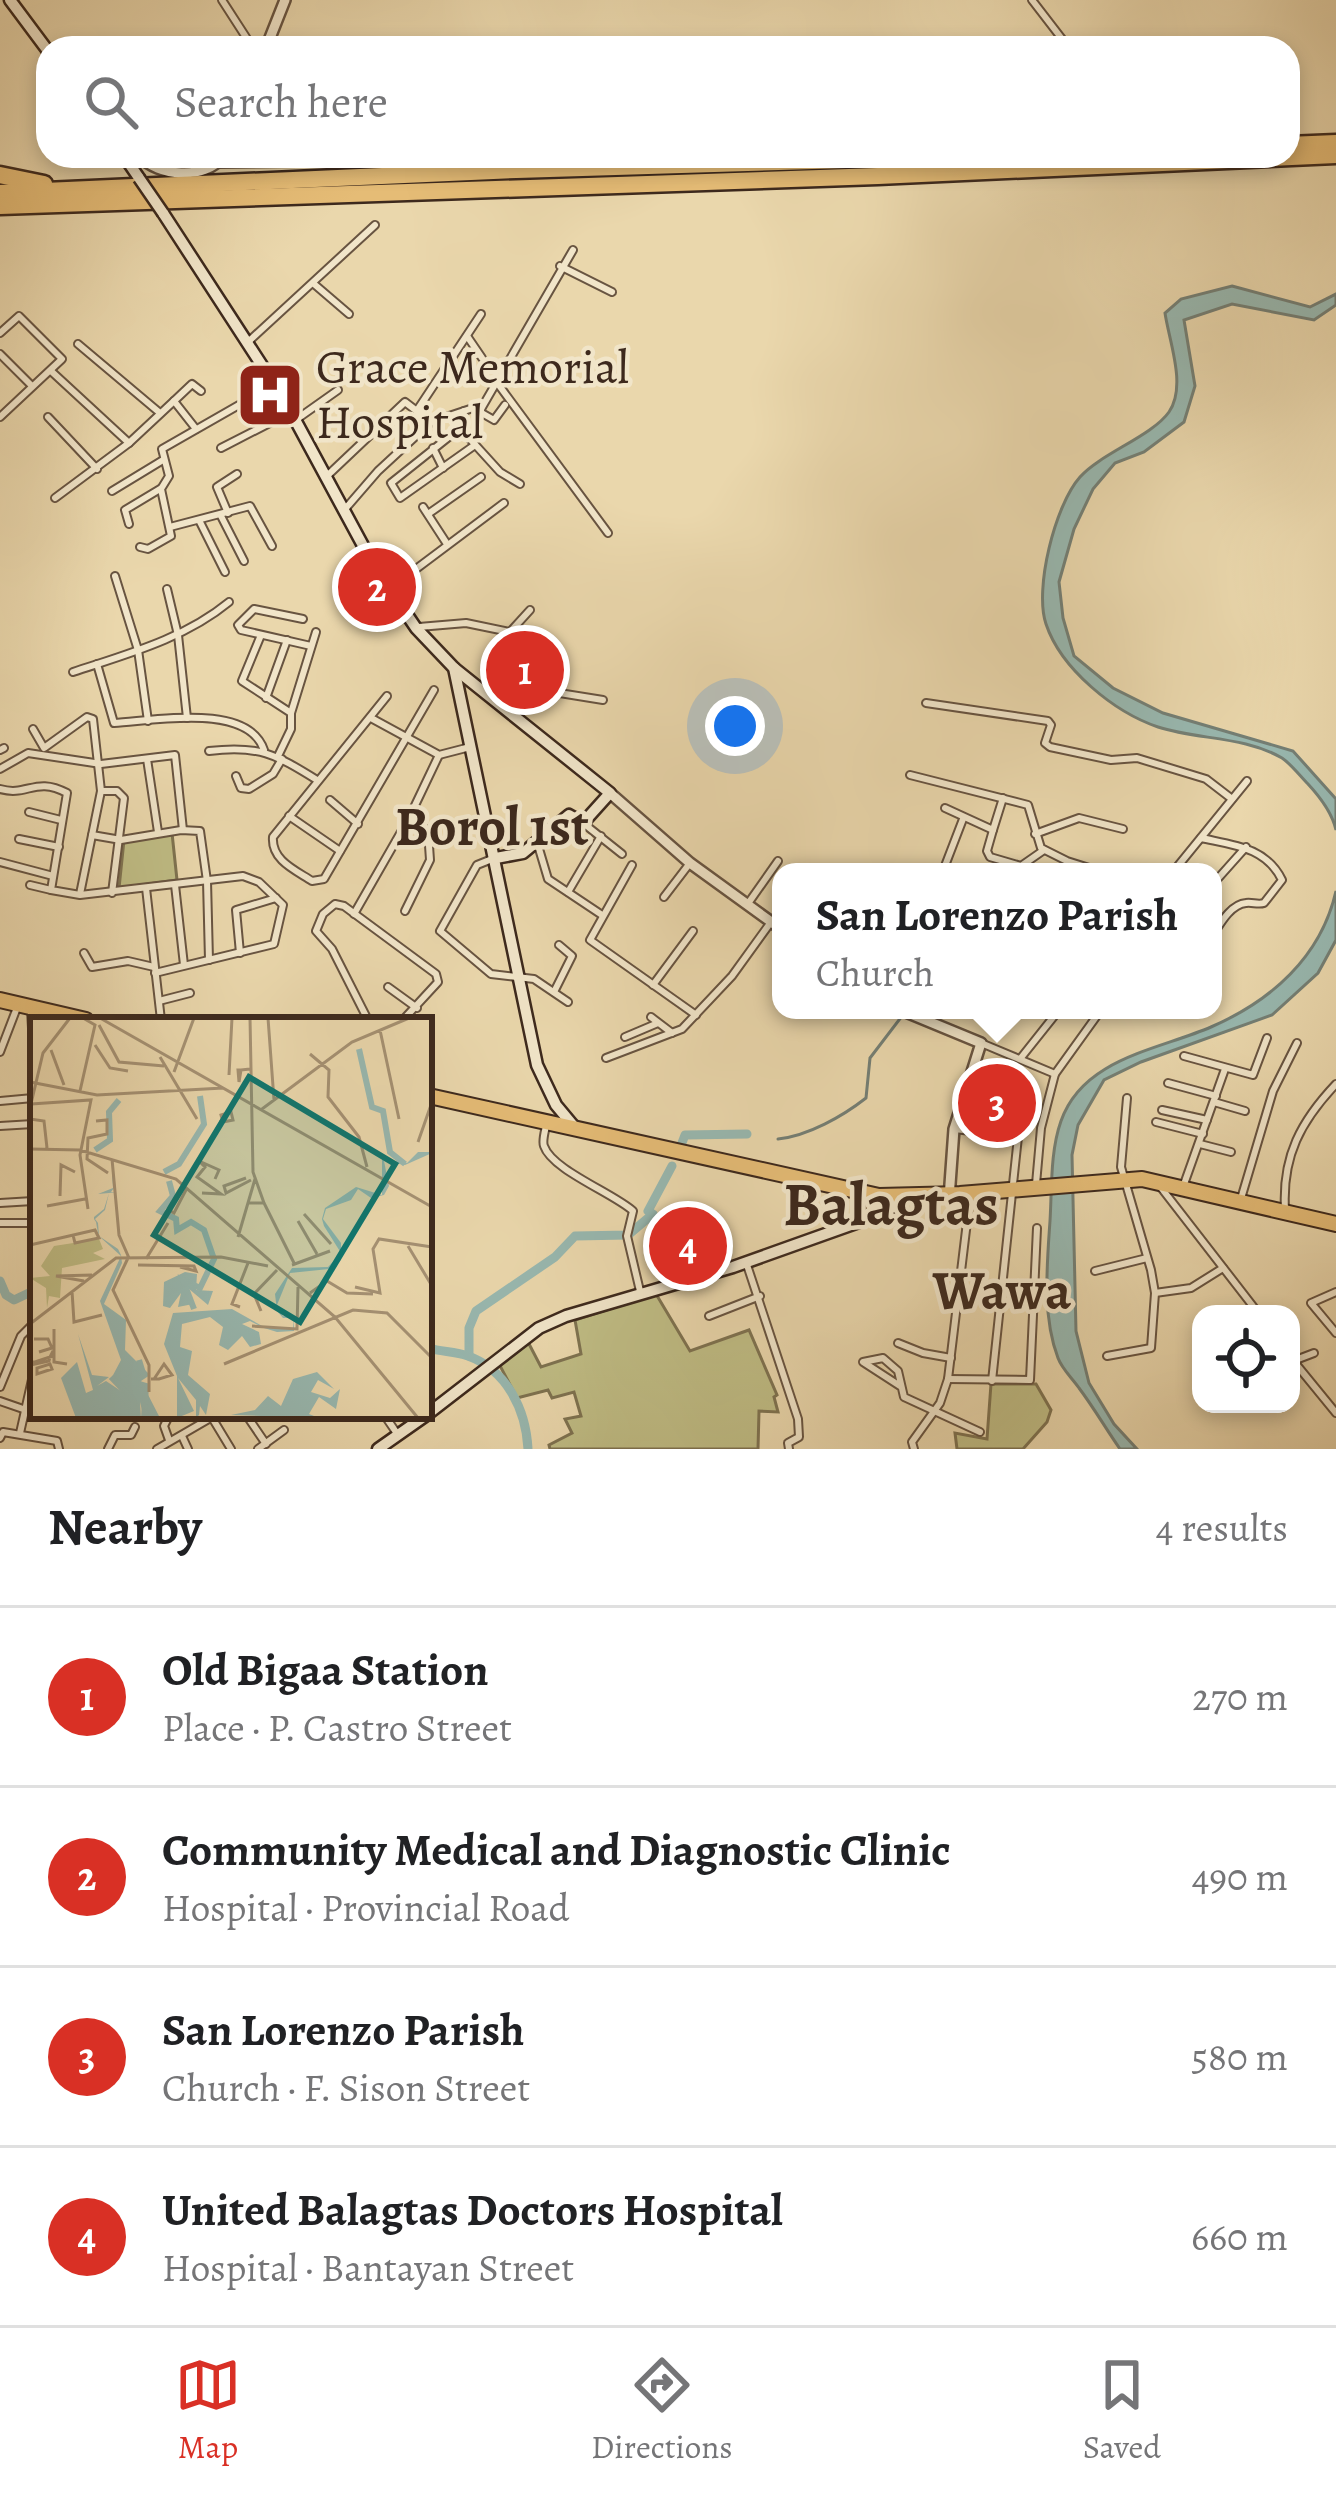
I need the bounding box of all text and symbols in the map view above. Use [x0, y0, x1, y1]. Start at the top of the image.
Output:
search box [36, 36, 1300, 168]
icon: search [78, 69, 144, 135]
text: Search here [174, 71, 388, 133]
place label: Grace Memorial Hospital [316, 334, 629, 455]
hospital icon: Grace Memorial Hospital [235, 360, 305, 430]
pin: 2 [338, 542, 416, 632]
pin: 1 [486, 625, 564, 715]
your location [705, 696, 765, 756]
district label: Borol 1st [395, 790, 589, 864]
popup [772, 863, 1222, 1019]
text: San Lorenzo Parish [816, 884, 1178, 946]
text: Church [816, 946, 934, 999]
inset map [30, 1017, 432, 1419]
pin: 3 [958, 1058, 1036, 1148]
district label: Balagtas [783, 1164, 999, 1246]
pin: 4 [649, 1201, 727, 1291]
district label: Wawa [932, 1254, 1071, 1328]
map controls [1192, 1305, 1300, 1413]
button: locate [1192, 1305, 1300, 1413]
text: Nearby [48, 1492, 202, 1562]
text: 4 results [1156, 1501, 1288, 1554]
text: Old Bigaa Station [162, 1639, 489, 1701]
text: 1 [80, 1670, 94, 1723]
text: 270 m [1192, 1670, 1288, 1723]
text: Place · P. Castro Street [162, 1701, 512, 1754]
text: Community Medical and Diagnostic Clinic [162, 1819, 951, 1881]
text: 2 [78, 1850, 96, 1903]
text: 490 m [1192, 1850, 1288, 1903]
text: Hospital · Provincial Road [162, 1881, 569, 1934]
text: San Lorenzo Parish [162, 1999, 524, 2061]
text: 3 [79, 2030, 95, 2083]
text: 580 m [1191, 2030, 1288, 2083]
text: Church · F. Sison Street [162, 2061, 530, 2114]
text: United Balagtas Doctors Hospital [162, 2179, 783, 2241]
text: 4 [78, 2210, 96, 2263]
text: 660 m [1191, 2210, 1288, 2263]
text: Hospital · Bantayan Street [162, 2241, 574, 2294]
tab: Map [175, 2352, 241, 2469]
tab: Directions [591, 2352, 733, 2469]
tab: Saved [1083, 2352, 1161, 2469]

